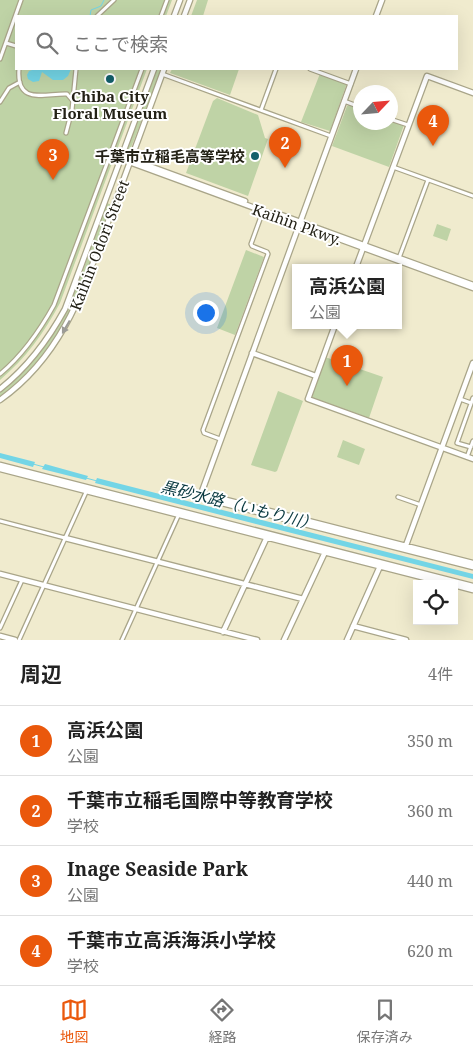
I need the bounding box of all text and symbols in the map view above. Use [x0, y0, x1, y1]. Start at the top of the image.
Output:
search box [15, 15, 458, 70]
icon: search [33, 29, 61, 57]
text: ここで検索 [73, 31, 168, 57]
marker: Chiba City Floral Museum [104, 73, 116, 85]
north arrow [353, 85, 398, 130]
place label: Chiba City Floral Museum [53, 86, 167, 123]
pin: 4 [417, 105, 449, 146]
pin: 2 [269, 127, 301, 168]
pin: 3 [37, 139, 69, 180]
place label: 千葉市立稲毛高等学校 [95, 146, 245, 166]
marker: 千葉市立稲毛高等学校 [249, 150, 261, 162]
street label: Kaihin Odori Street [65, 177, 133, 313]
street label: Kaihin Pkwy. [250, 199, 344, 249]
popup [292, 264, 402, 329]
text: 高浜公園 [309, 273, 385, 299]
your location [193, 300, 219, 326]
text: 公園 [309, 301, 341, 323]
one-way arrow [62, 319, 70, 334]
pin: 1 [331, 345, 363, 386]
water label: 黒砂水路（いもり川） [159, 475, 319, 535]
map controls [413, 580, 458, 625]
button: locate [413, 580, 458, 625]
text: 周辺 [20, 660, 62, 688]
text: 4件 [428, 663, 453, 685]
text: 高浜公園 [67, 717, 143, 743]
text: 1 [31, 730, 41, 752]
text: 350 m [407, 730, 453, 752]
text: 公園 [67, 745, 99, 767]
text: 千葉市立稲毛国際中等教育学校 [67, 787, 333, 813]
text: 2 [31, 800, 41, 822]
text: 360 m [407, 800, 453, 822]
text: 学校 [67, 815, 99, 837]
text: Inage Seaside Park [67, 856, 248, 882]
text: 3 [31, 870, 41, 892]
text: 440 m [407, 870, 453, 892]
text: 公園 [67, 884, 99, 906]
text: 千葉市立高浜海浜小学校 [67, 927, 276, 953]
text: 4 [31, 940, 41, 962]
text: 620 m [407, 940, 453, 962]
text: 学校 [67, 955, 99, 977]
tab: 地図 [60, 996, 88, 1046]
tab: 経路 [208, 996, 236, 1046]
tab: 保存済み [357, 996, 413, 1046]

